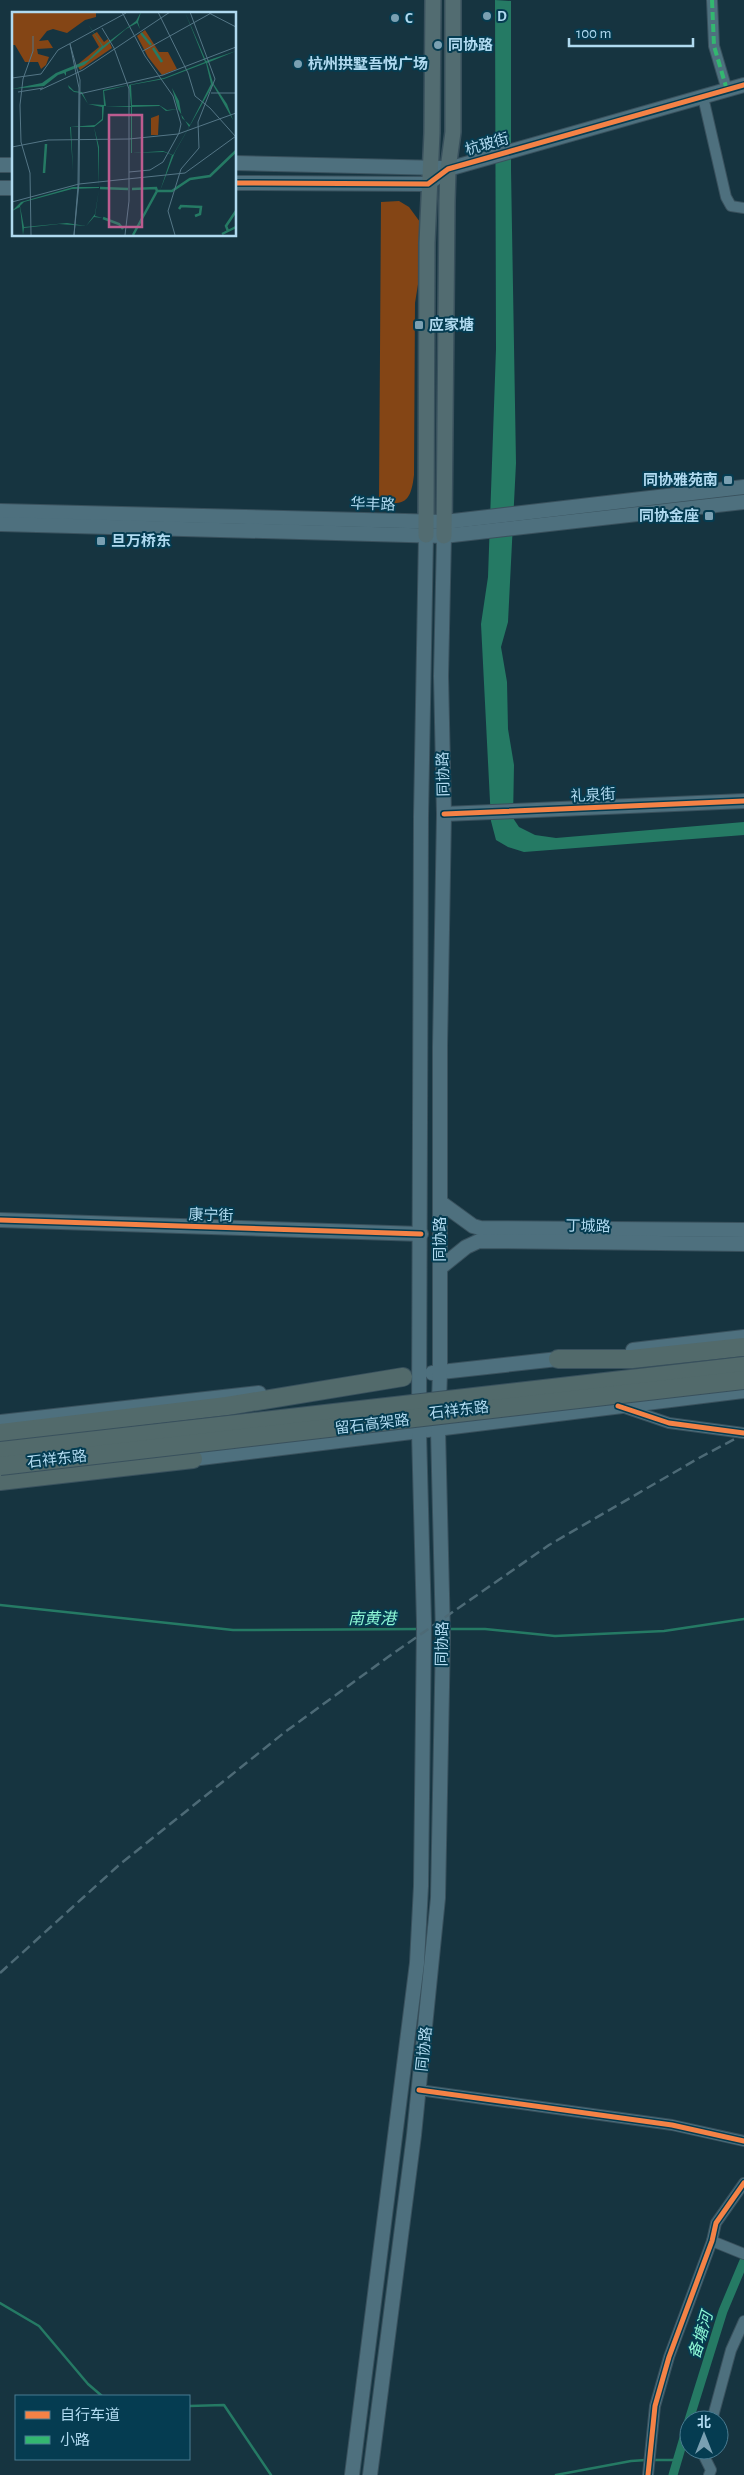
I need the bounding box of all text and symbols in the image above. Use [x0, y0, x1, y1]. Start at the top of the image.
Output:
place label: D [497, 9, 507, 24]
marker: D [481, 10, 493, 22]
place label: C [405, 11, 413, 26]
inset map [12, 12, 236, 236]
marker: C [389, 12, 401, 24]
scale bar [569, 15, 693, 47]
text: 100 m [576, 26, 611, 41]
place label: 同协路 [448, 37, 493, 53]
marker: 同协路 [432, 39, 444, 51]
place label: 杭州拱墅吾悦广场 [308, 55, 428, 72]
marker: 杭州拱墅吾悦广场 [292, 58, 304, 70]
street label: 杭玻街 [463, 129, 511, 158]
place label: 应家塘 [429, 316, 474, 333]
marker: 应家塘 [413, 319, 425, 331]
place label: 同协雅苑南 [643, 472, 718, 488]
marker: 同协雅苑南 [722, 474, 734, 486]
street label: 华丰路 [350, 494, 396, 513]
place label: 同协金座 [639, 507, 699, 524]
marker: 同协金座 [703, 510, 715, 522]
place label: 旦万桥东 [111, 533, 171, 549]
marker: 旦万桥东 [95, 535, 107, 547]
street label: 同协路 [435, 751, 451, 797]
street label: 礼泉街 [570, 785, 616, 804]
street label: 康宁街 [188, 1206, 234, 1224]
street label: 同协路 [432, 1216, 448, 1262]
street label: 丁城路 [565, 1218, 611, 1234]
street label: 石祥东路 [428, 1398, 490, 1422]
street label: 留石高架路 [334, 1411, 410, 1437]
street label: 石祥东路 [26, 1447, 88, 1471]
water label: 南黄港 [348, 1610, 398, 1627]
street label: 同协路 [434, 1621, 450, 1667]
street label: 同协路 [414, 2026, 434, 2072]
water label: 备塘河 [685, 2307, 716, 2361]
legend [15, 2395, 190, 2460]
text: 自行车道 [60, 2407, 120, 2423]
north arrow [679, 2410, 729, 2460]
text: 北 [697, 2415, 711, 2430]
text: 小路 [60, 2432, 90, 2448]

